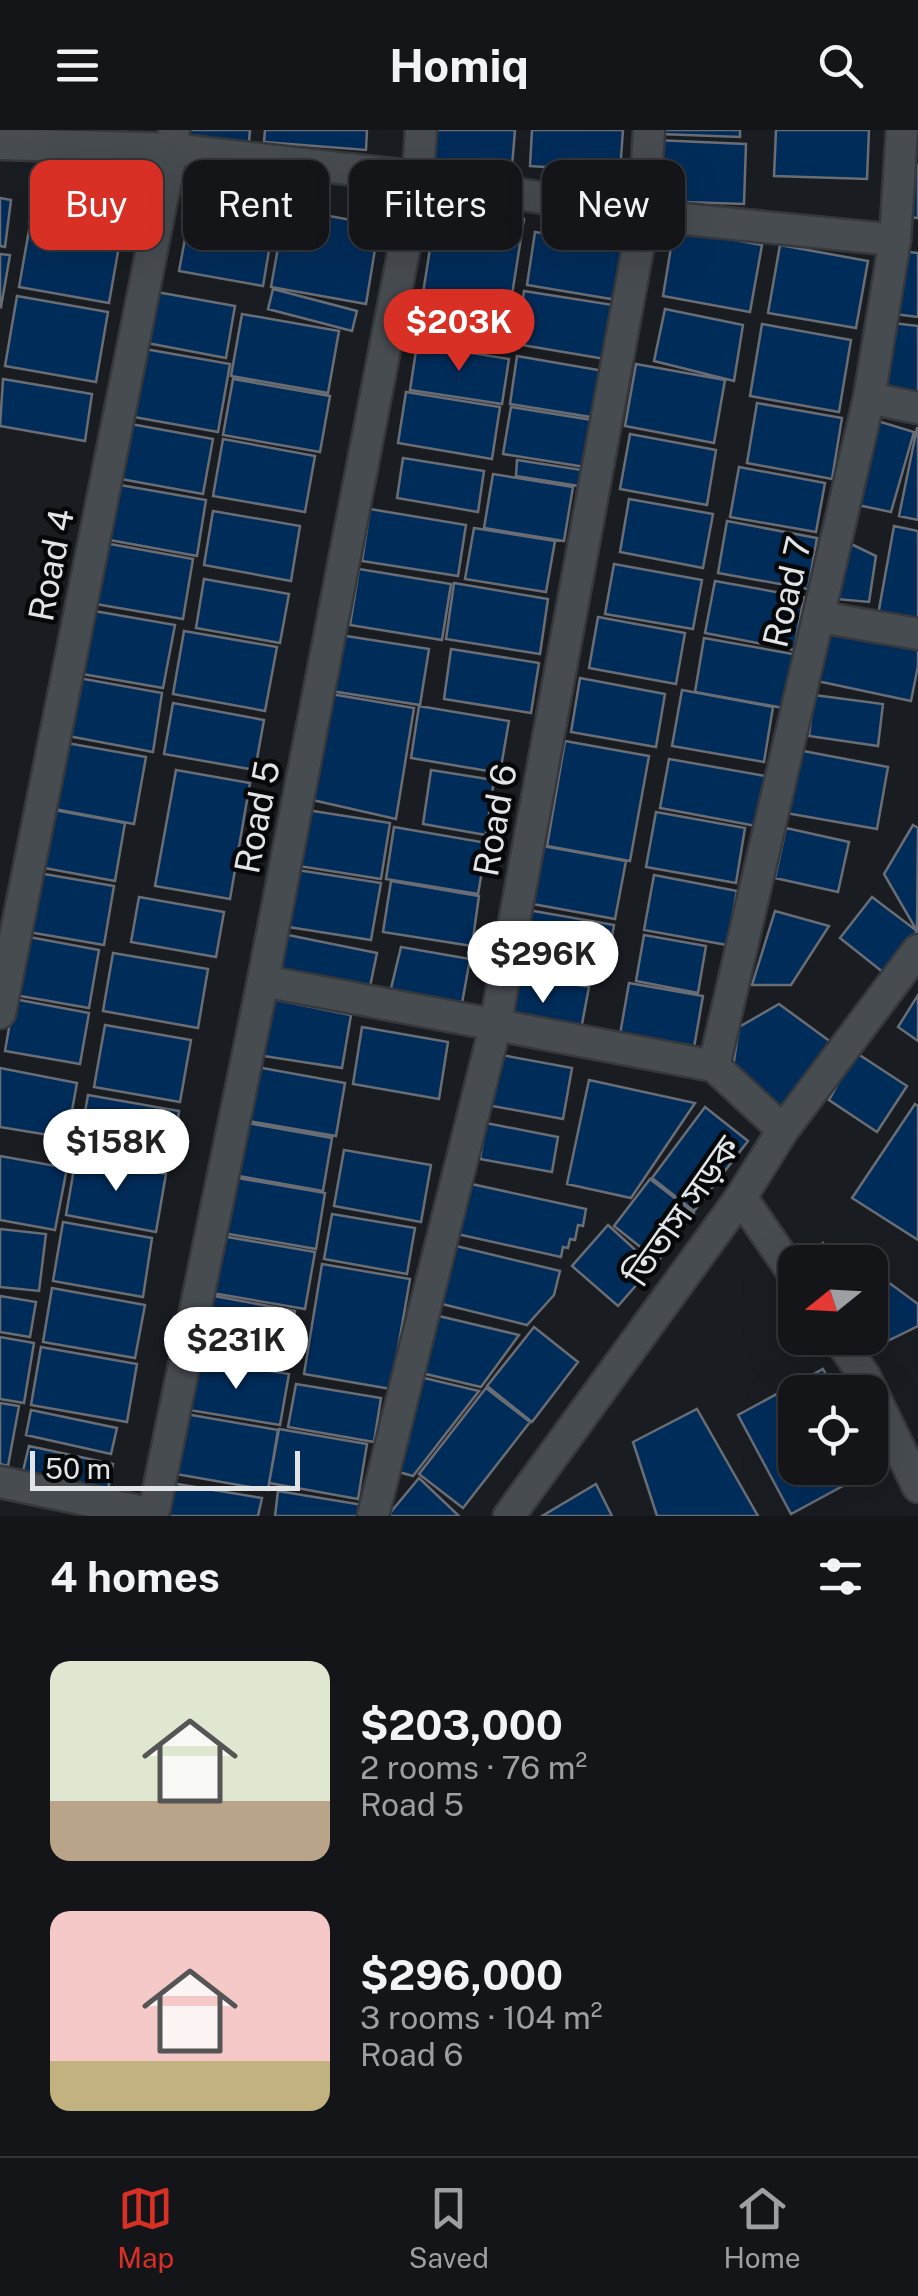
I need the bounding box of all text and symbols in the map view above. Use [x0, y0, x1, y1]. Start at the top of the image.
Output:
icon: menu [50, 38, 105, 93]
icon: search [813, 38, 868, 93]
text: Homiq [389, 39, 529, 92]
chip: Buy [30, 160, 163, 250]
chip: Rent [183, 160, 329, 250]
chip: Filters [349, 160, 522, 250]
chip: New [542, 160, 685, 250]
pin: $203K [389, 289, 529, 374]
text: $203K [406, 303, 512, 340]
street label: Road 4 [20, 505, 82, 625]
street label: Road 7 [754, 533, 820, 651]
street label: Road 5 [226, 757, 288, 877]
street label: Road 6 [465, 761, 525, 879]
pin: $296K [473, 921, 613, 1006]
text: $296K [489, 935, 597, 972]
pin: $158K [46, 1109, 186, 1194]
text: $158K [65, 1123, 167, 1160]
street label: তিতাস সড়ক [615, 1128, 749, 1295]
north arrow [778, 1245, 888, 1355]
map controls [778, 1245, 888, 1485]
pin: $231K [166, 1307, 306, 1392]
text: $231K [186, 1321, 286, 1358]
button: locate [778, 1375, 888, 1485]
scale bar [30, 1446, 300, 1490]
text: 50 m [45, 1452, 111, 1485]
icon: filters [813, 1549, 868, 1604]
text: 4 homes [50, 1552, 220, 1601]
text: $203,000 [360, 1700, 563, 1749]
icon: home [130, 1701, 250, 1821]
text: 2 rooms · 76 m² [360, 1749, 587, 1786]
text: Road 5 [360, 1786, 464, 1823]
text: $296,000 [360, 1950, 563, 1999]
icon: home [130, 1951, 250, 2071]
text: 3 rooms · 104 m² [360, 1999, 603, 2036]
text: Road 6 [360, 2036, 463, 2073]
tab: Map [117, 2181, 174, 2274]
tab: Saved [409, 2181, 489, 2274]
tab: Home [723, 2181, 801, 2274]

